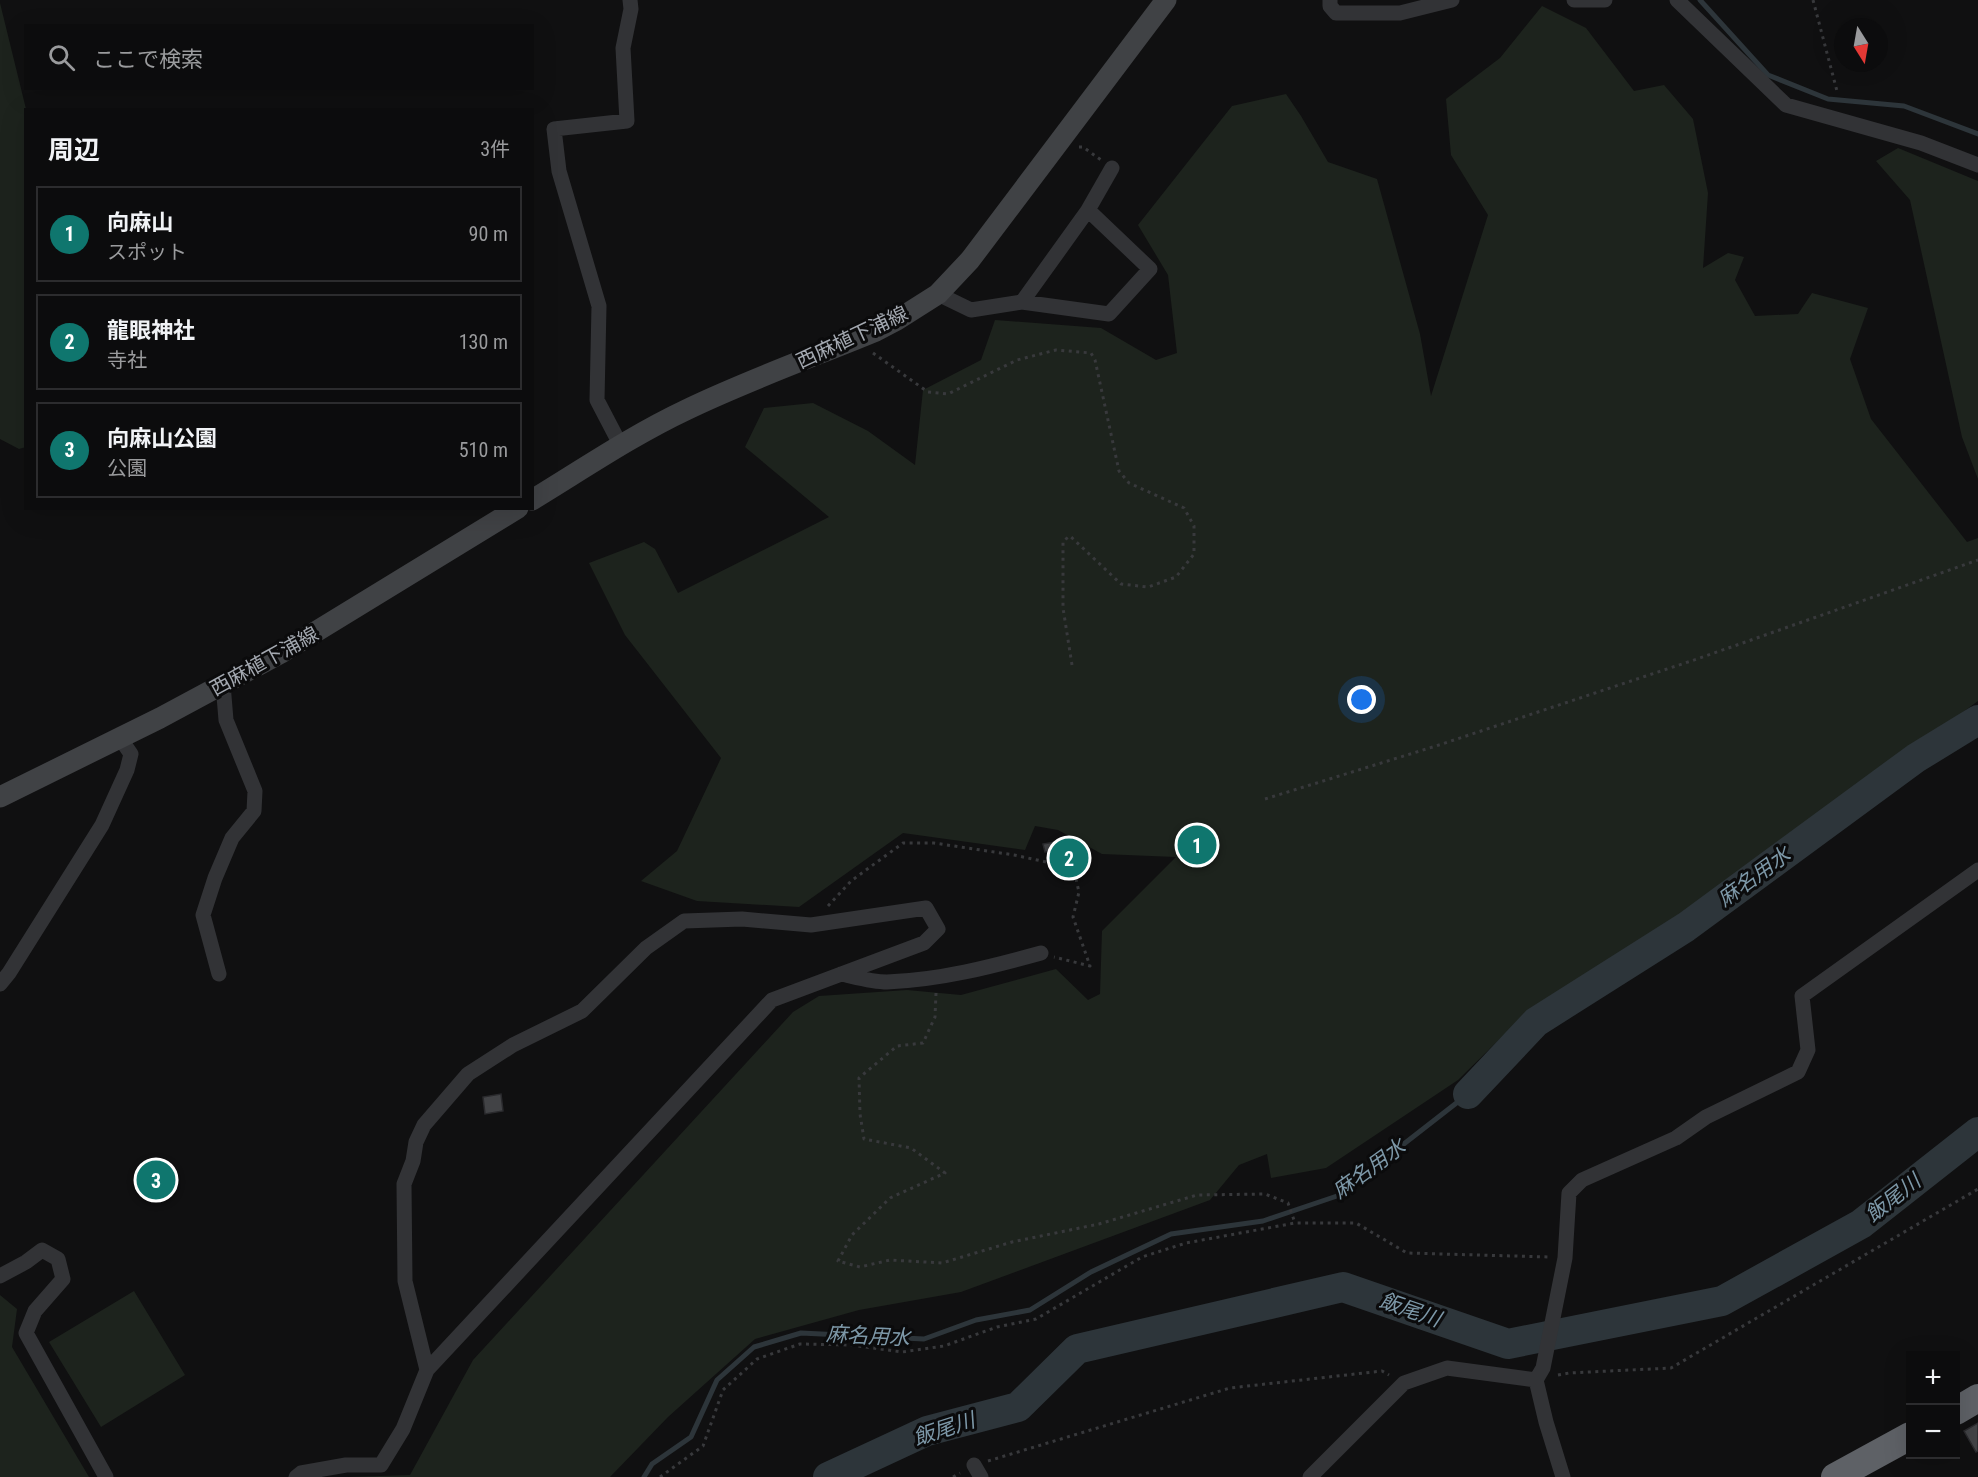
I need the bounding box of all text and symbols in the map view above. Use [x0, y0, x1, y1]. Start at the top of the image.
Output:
north arrow [1834, 18, 1888, 72]
search box [24, 24, 534, 90]
icon: search [45, 41, 78, 74]
text: ここで検索 [93, 47, 203, 72]
text: 周辺 [48, 135, 100, 165]
text: 3件 [480, 137, 510, 161]
text: 向麻山 [107, 210, 173, 235]
text: 1 [64, 222, 75, 246]
text: 90 m [469, 222, 508, 246]
text: スポット [107, 240, 187, 264]
street label: 西麻植下浦線 [793, 301, 911, 373]
text: 龍眼神社 [107, 318, 195, 343]
text: 2 [64, 330, 75, 354]
text: 130 m [459, 330, 508, 354]
text: 寺社 [107, 348, 147, 372]
text: 向麻山公園 [107, 426, 217, 451]
text: 3 [64, 438, 75, 462]
text: 510 m [459, 438, 508, 462]
text: 公園 [107, 456, 147, 480]
street label: 西麻植下浦線 [206, 621, 322, 701]
your location [1347, 685, 1376, 714]
pin: 1 [1178, 822, 1216, 868]
pin: 2 [1050, 836, 1088, 880]
water label: 麻名用水 [1713, 841, 1797, 911]
water label: 麻名用水 [1328, 1133, 1412, 1203]
pin: 3 [136, 1158, 176, 1202]
water label: 飯尾川 [1861, 1168, 1927, 1227]
water label: 飯尾川 [1376, 1288, 1446, 1332]
water label: 麻名用水 [825, 1322, 913, 1350]
map controls [1906, 1351, 1960, 1459]
button: + [1906, 1351, 1960, 1405]
button: − [1906, 1405, 1960, 1459]
water label: 飯尾川 [910, 1407, 980, 1450]

